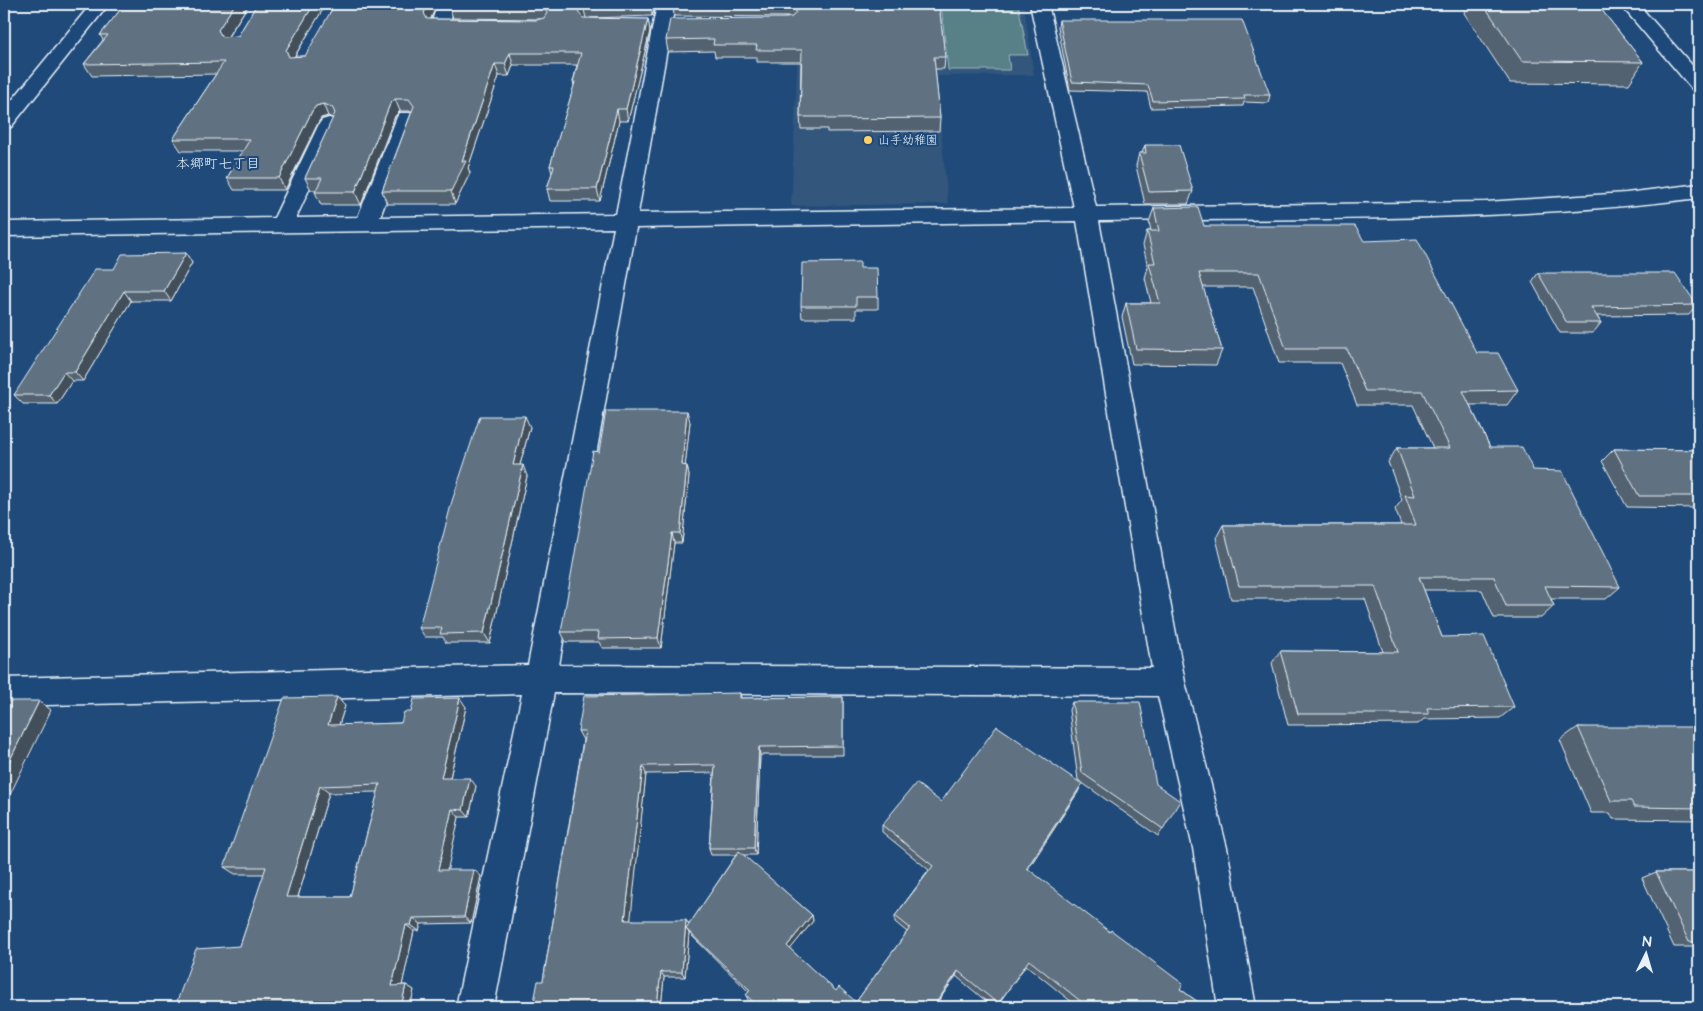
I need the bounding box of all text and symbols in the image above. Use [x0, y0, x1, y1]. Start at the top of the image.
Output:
place label: 山手幼稚園 [878, 132, 938, 149]
marker: 山手幼稚園 [862, 134, 874, 146]
district label: 本郷町七丁目 [176, 154, 260, 174]
north arrow [1620, 928, 1670, 978]
text: N [1642, 932, 1653, 952]

